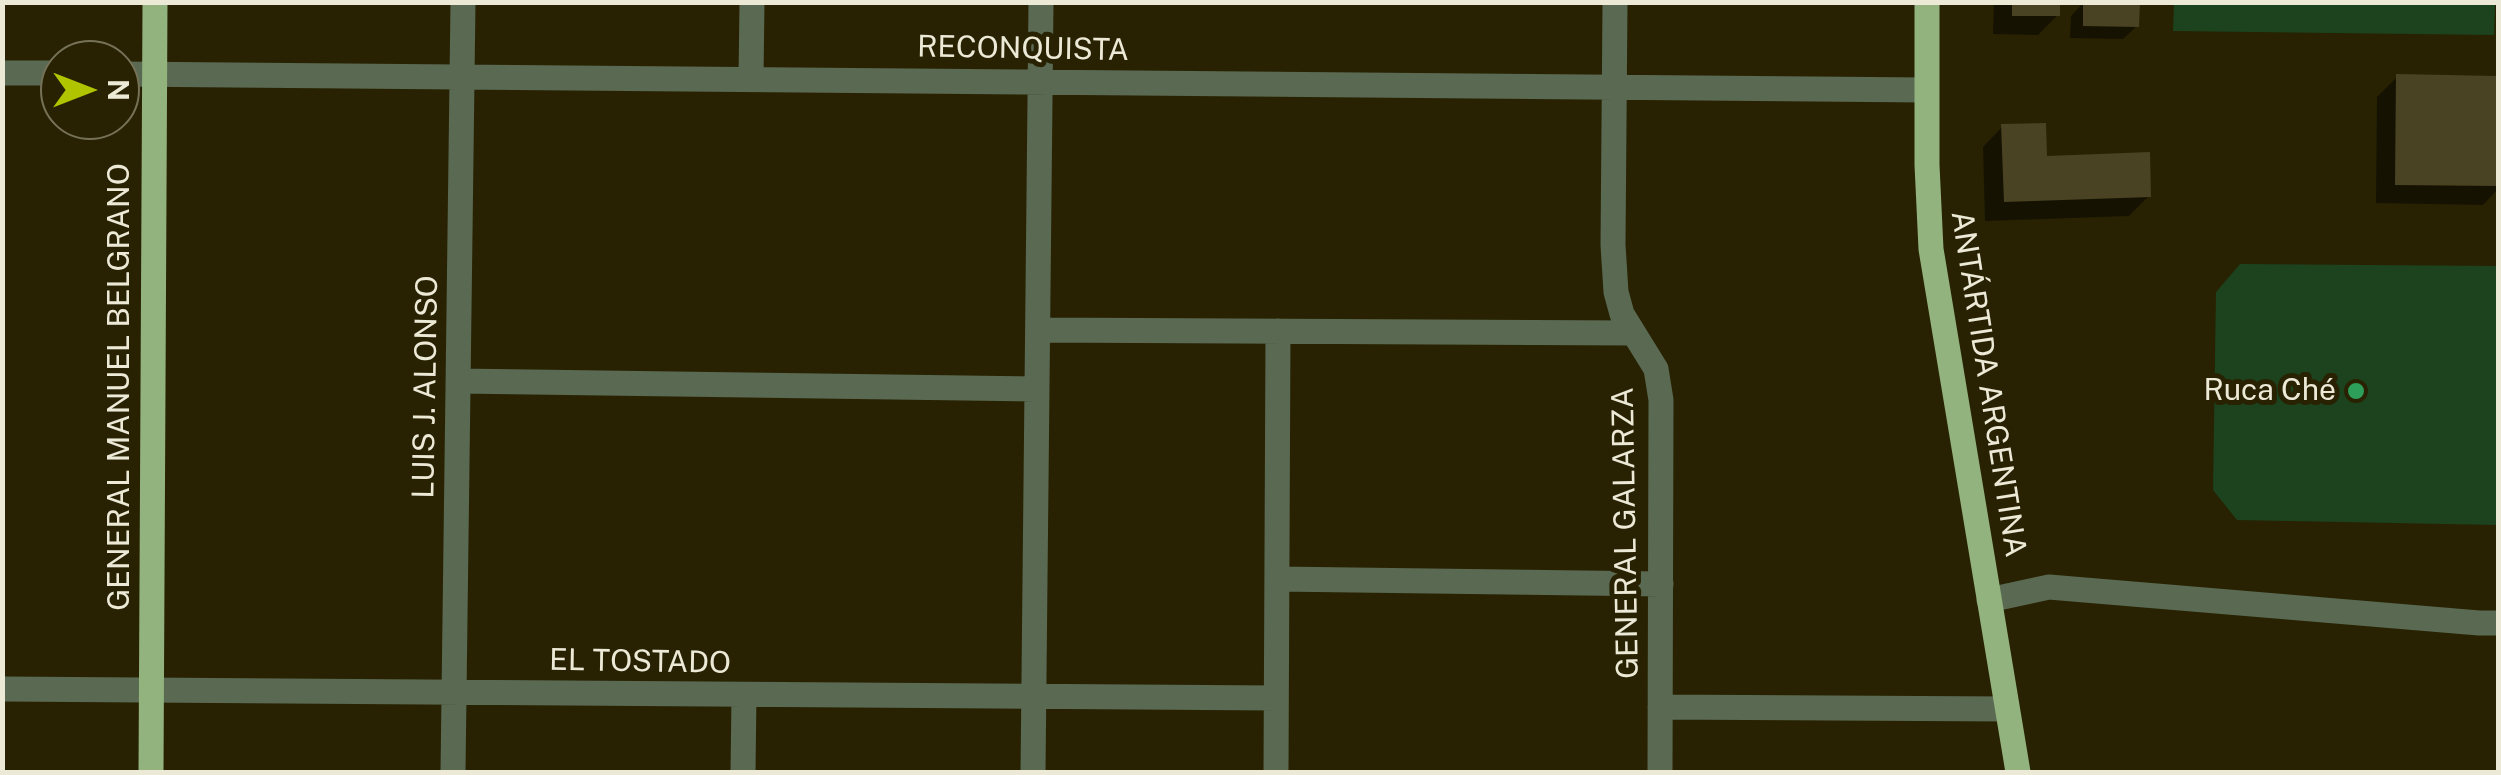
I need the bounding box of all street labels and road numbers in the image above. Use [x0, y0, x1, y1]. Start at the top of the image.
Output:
street label: RECONQUISTA [917, 29, 1129, 69]
street label: GENERAL MANUEL BELGRANO [102, 163, 138, 611]
street label: ANTÁRTIDA ARGENTINA [1943, 208, 2033, 560]
street label: LUIS J. ALONSO [406, 275, 446, 499]
street label: GENERAL GALARZA [1605, 387, 1647, 679]
street label: EL TOSTADO [549, 642, 731, 682]

